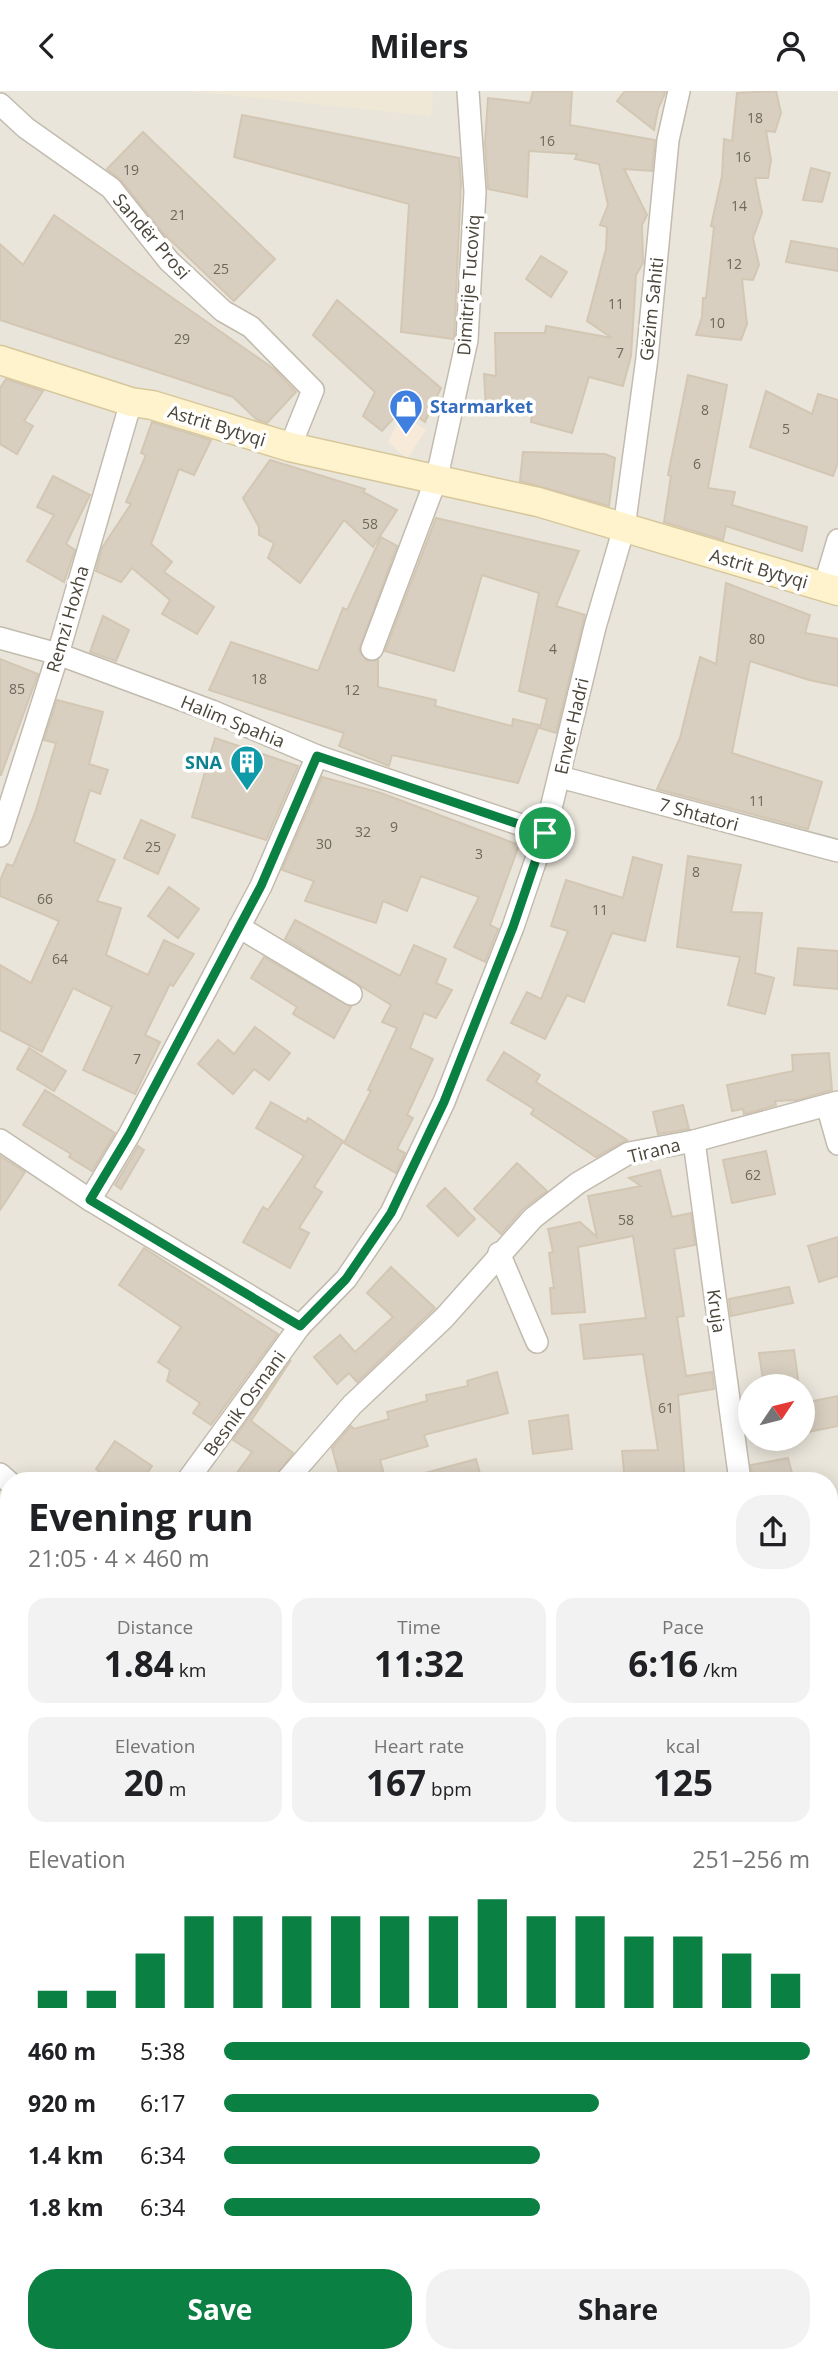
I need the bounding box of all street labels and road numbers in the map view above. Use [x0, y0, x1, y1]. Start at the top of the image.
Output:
street label: Sandër Prosi [108, 188, 196, 284]
street label: Dimitrije Tucoviq [451, 214, 485, 356]
street label: Gëzim Sahiti [634, 256, 668, 362]
street label: Astrit Bytyqi [165, 399, 269, 451]
street label: Astrit Bytyqi [707, 543, 811, 593]
street label: Remzi Hoxha [40, 563, 94, 675]
street label: Enver Hadri [548, 675, 594, 777]
street label: Halim Spahia [177, 689, 289, 753]
street label: 7 Shtatori [657, 792, 741, 836]
street label: Tirana [625, 1132, 683, 1168]
street label: Kruja [702, 1288, 732, 1334]
street label: Besnik Osmani [198, 1345, 290, 1461]

